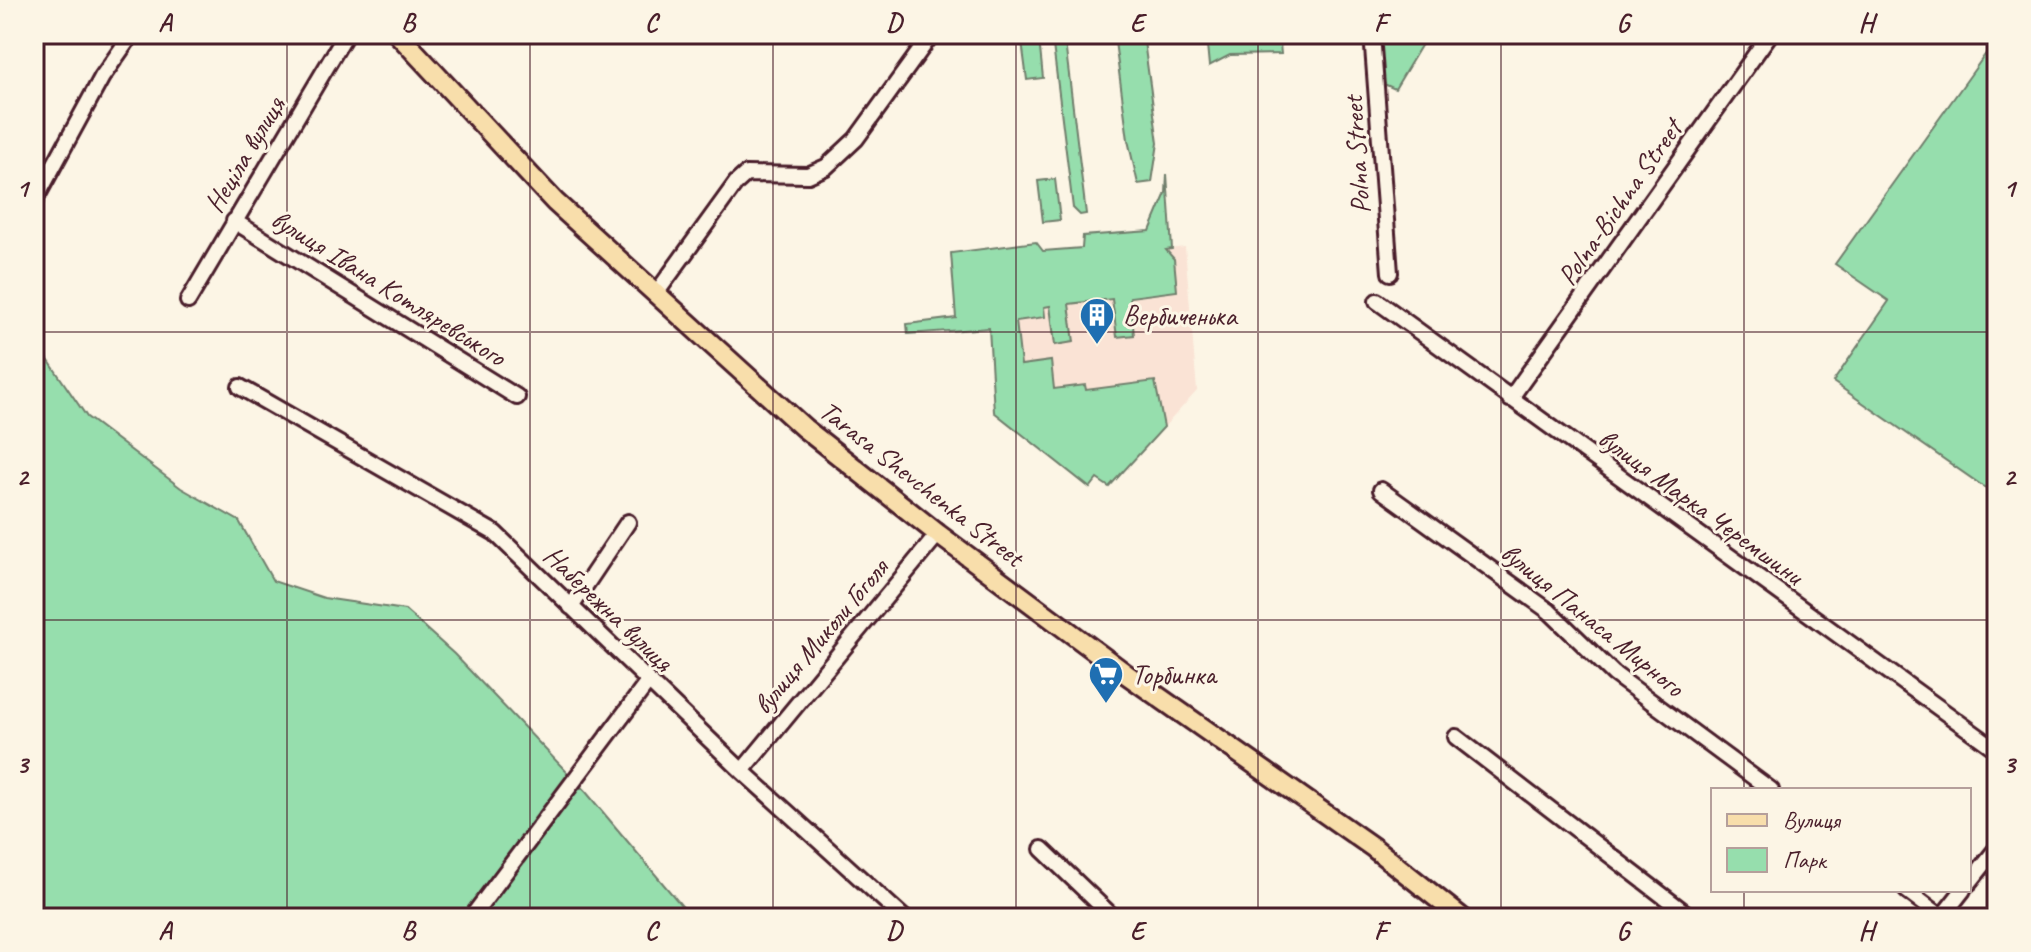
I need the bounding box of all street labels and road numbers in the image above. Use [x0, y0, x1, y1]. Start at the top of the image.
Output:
street label: Неціла вулиця [196, 89, 293, 219]
street label: Polna Street [1335, 92, 1378, 215]
street label: Polna-Bichna Street [1549, 110, 1692, 292]
street label: вулиця Івана Котляревського [265, 201, 514, 375]
street label: Tarasa Shevchenka Street [813, 393, 1033, 576]
street label: вулиця Марка Черемшини [1591, 420, 1812, 594]
street label: вулиця Панаса Мирного [1494, 535, 1693, 705]
street label: Набережна вулиця [536, 538, 681, 680]
street label: вулиця Миколи Гоголя [745, 550, 897, 721]

